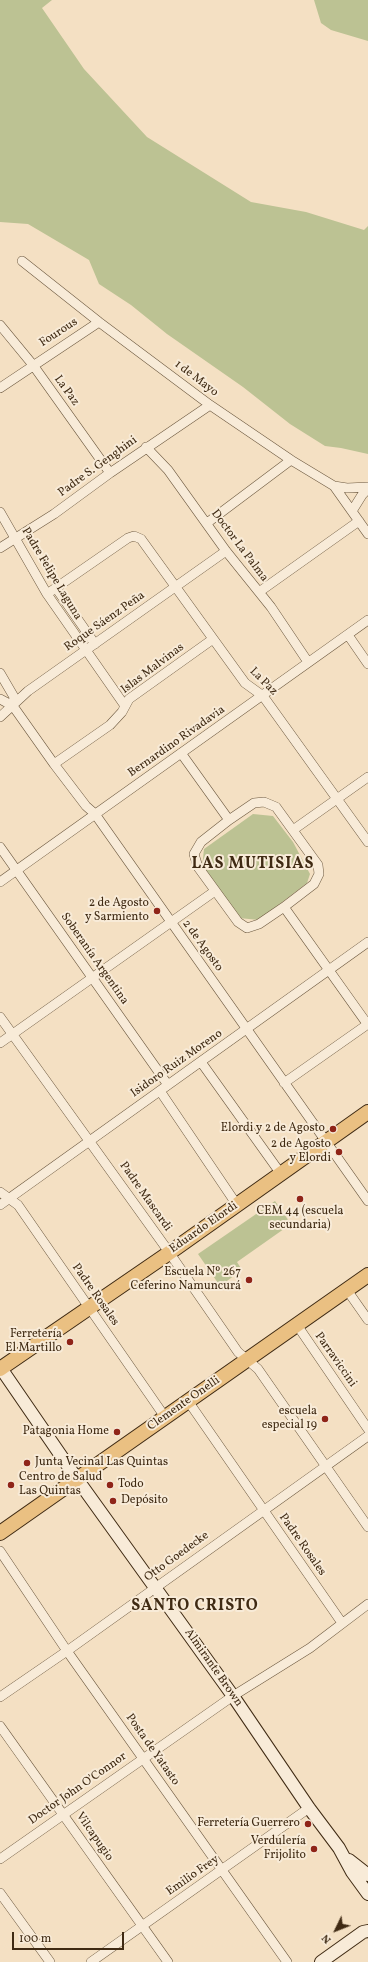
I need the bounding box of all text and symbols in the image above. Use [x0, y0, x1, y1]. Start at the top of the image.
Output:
street label: Fourous [37, 315, 81, 351]
street label: 1 de Mayo [171, 358, 221, 400]
street label: La Paz [50, 373, 82, 409]
street label: Padre S. Genghini [56, 434, 140, 500]
street label: Doctor La Palma [207, 507, 271, 585]
street label: Padre Felipe Laguna [18, 525, 84, 623]
street label: Roque Sáenz Peña [62, 589, 148, 655]
street label: Islas Malvinas [119, 641, 187, 697]
street label: La Paz [246, 665, 280, 699]
street label: Bernardino Rivadavia [126, 703, 228, 781]
district label: LAS MUTISIAS [191, 855, 315, 875]
place label: 2 de Agosto y Sarmiento [85, 897, 149, 925]
marker: 2 de Agosto y Sarmiento [152, 906, 162, 916]
street label: Soberanía Argentina [57, 910, 131, 1008]
street label: 2 de Agosto [178, 917, 226, 975]
street label: Isidoro Ruiz Moreno [128, 1027, 226, 1101]
place label: Elordi y 2 de Agosto [221, 1122, 325, 1136]
marker: Elordi y 2 de Agosto [328, 1124, 338, 1134]
place label: 2 de Agosto y Elordi [271, 1138, 331, 1166]
marker: 2 de Agosto y Elordi [334, 1147, 344, 1157]
street label: Padre Mascardi [116, 1159, 174, 1235]
marker: CEM 44 (escuela secundaria) [295, 1194, 305, 1204]
street label: Eduardo Elordi [167, 1199, 241, 1257]
place label: CEM 44 (escuela secundaria) [256, 1205, 344, 1233]
street label: Padre Rosales [68, 1261, 122, 1329]
place label: Escuela Nº 267 Ceferino Namuncurá [131, 1266, 241, 1294]
marker: Escuela Nº 267 Ceferino Namuncurá [244, 1275, 254, 1285]
place label: Ferretería El Martillo [5, 1328, 62, 1356]
street label: Parraviccini [311, 1330, 359, 1390]
marker: Ferretería El Martillo [65, 1337, 75, 1347]
street label: Clemente Onelli [145, 1374, 223, 1434]
place label: escuela especial 19 [262, 1405, 317, 1433]
marker: escuela especial 19 [320, 1414, 330, 1424]
place label: Patagonia Home [23, 1425, 109, 1439]
marker: Patagonia Home [112, 1427, 122, 1437]
place label: Junta Vecinal Las Quintas [35, 1456, 168, 1470]
marker: Junta Vecinal Las Quintas [22, 1458, 32, 1468]
place label: Centro de Salud Las Quintas [19, 1471, 102, 1499]
place label: Todo [118, 1478, 144, 1492]
marker: Centro de Salud Las Quintas [6, 1480, 16, 1490]
marker: Todo [105, 1480, 115, 1490]
place label: Depósito [121, 1494, 168, 1508]
marker: Depósito [108, 1496, 118, 1506]
street label: Padre Rosales [275, 1511, 329, 1579]
street label: Otto Goedecke [142, 1529, 212, 1585]
district label: SANTO CRISTO [131, 1597, 259, 1617]
street label: Almirante Brown [181, 1626, 245, 1710]
street label: Posta de Yatasto [122, 1711, 182, 1789]
street label: Doctor John O'Connor [26, 1750, 130, 1828]
street label: Vilcapugio [72, 1810, 116, 1864]
place label: Ferretería Guerrero [197, 1817, 300, 1831]
marker: Ferretería Guerrero [303, 1819, 313, 1829]
place label: Verdulería Frijolito [251, 1835, 306, 1863]
marker: Verdulería Frijolito [309, 1844, 319, 1854]
street label: Emilio Frey [164, 1853, 222, 1899]
north arrow [316, 1910, 356, 1950]
scale bar [14, 1924, 126, 1950]
text: N [319, 1930, 335, 1947]
text: 100 m [19, 1931, 51, 1947]

